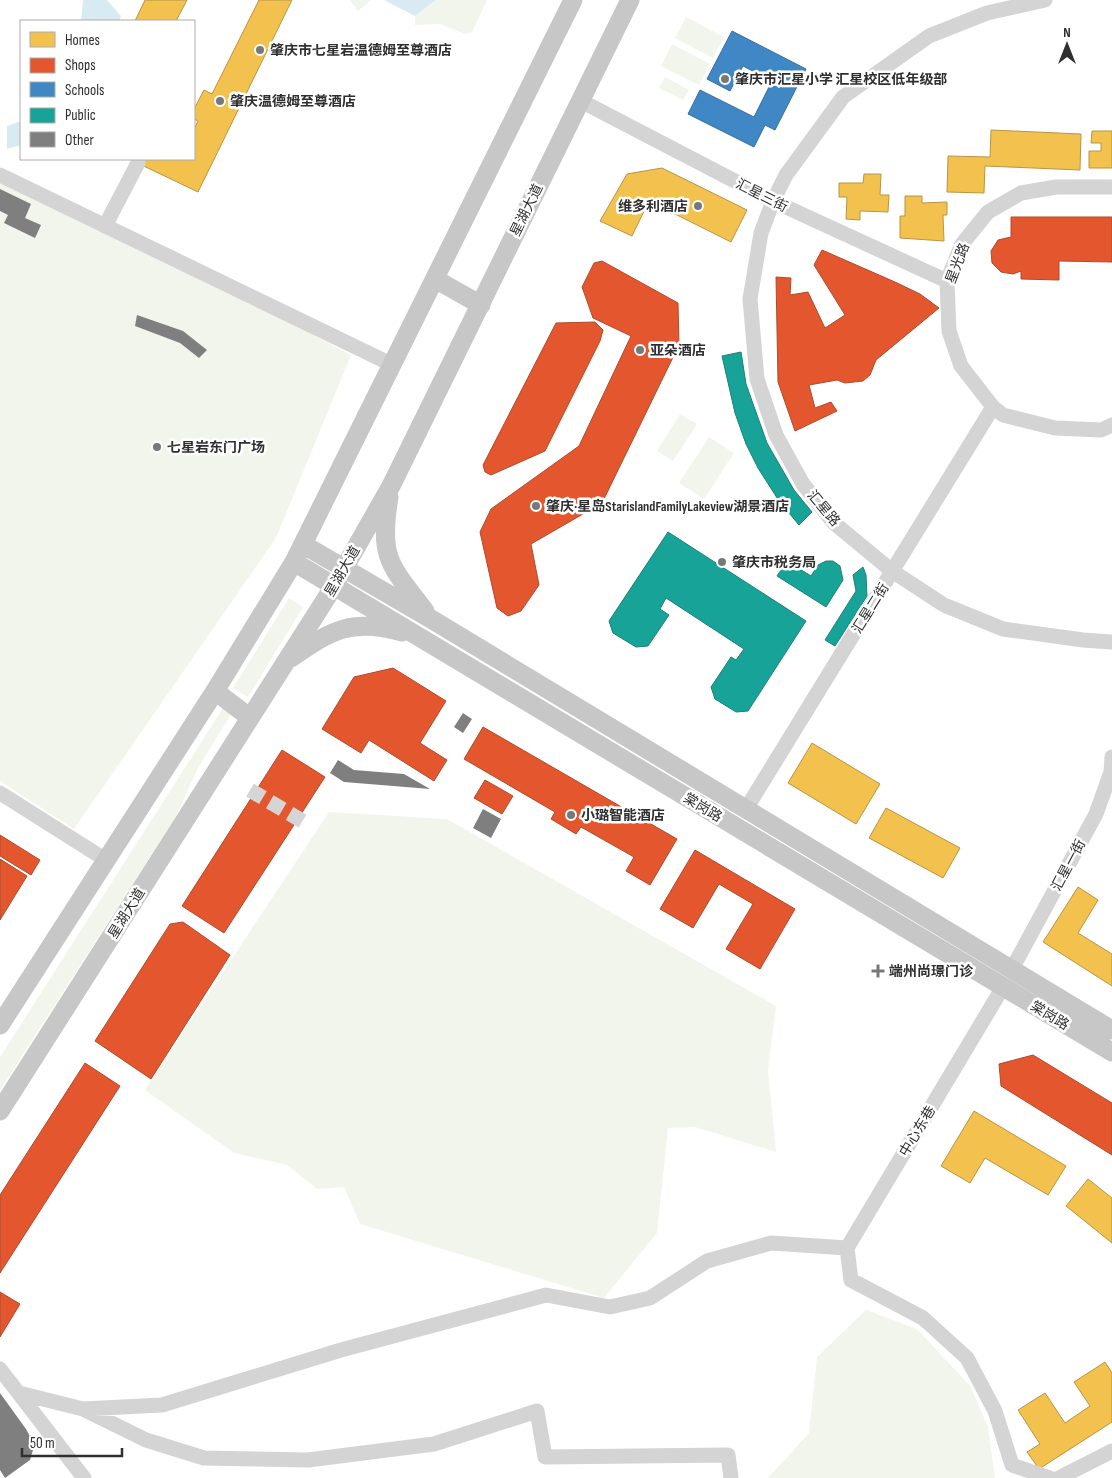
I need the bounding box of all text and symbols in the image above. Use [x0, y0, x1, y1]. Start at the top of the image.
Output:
legend [20, 20, 195, 160]
north arrow [1042, 20, 1092, 70]
text: N [1063, 24, 1071, 41]
text: Homes [65, 31, 100, 50]
place label: 肇庆市七星岩温德姆至尊酒店 [270, 42, 452, 59]
marker: 肇庆市七星岩温德姆至尊酒店 [254, 44, 266, 56]
text: Shops [65, 56, 96, 75]
place label: 肇庆市汇星小学 汇星校区低年级部 [735, 71, 947, 88]
marker: 肇庆市汇星小学 汇星校区低年级部 [719, 73, 731, 85]
text: Schools [65, 81, 104, 100]
place label: 肇庆温德姆至尊酒店 [230, 93, 356, 110]
marker: 肇庆温德姆至尊酒店 [214, 95, 226, 107]
text: Public [65, 106, 96, 125]
text: Other [65, 131, 94, 150]
street label: 汇星三街 [733, 175, 791, 216]
street label: 星湖大道 [507, 181, 546, 239]
place label: 维多利酒店 [618, 198, 688, 215]
marker: 维多利酒店 [692, 200, 704, 212]
street label: 星光路 [942, 241, 973, 286]
place label: 亚朵酒店 [650, 342, 706, 359]
marker: 亚朵酒店 [634, 344, 646, 356]
place label: 七星岩东门广场 [167, 439, 265, 456]
marker: 七星岩东门广场 [151, 441, 163, 453]
street label: 汇星路 [804, 487, 844, 530]
place label: 肇庆·星岛StarislandFamilyLakeview湖景酒店 [546, 498, 789, 515]
marker: 肇庆·星岛StarislandFamilyLakeview湖景酒店 [530, 500, 542, 512]
street label: 星湖大道 [321, 543, 364, 600]
place label: 肇庆市税务局 [732, 554, 816, 571]
marker: 肇庆市税务局 [716, 556, 728, 568]
street label: 汇星二街 [848, 580, 892, 637]
street label: 棠岗路 [680, 789, 725, 826]
place label: 小璐智能酒店 [581, 807, 665, 824]
marker: 小璐智能酒店 [565, 809, 577, 821]
street label: 汇星一街 [1048, 837, 1089, 894]
street label: 星湖大道 [104, 885, 148, 942]
place label: 端州尚璟门诊 [889, 963, 974, 980]
marker: 端州尚璟门诊 [871, 964, 885, 978]
street label: 棠岗路 [1027, 997, 1072, 1034]
street label: 中心东巷 [896, 1103, 939, 1160]
scale bar [22, 1426, 122, 1458]
text: 50 m [30, 1434, 55, 1453]

